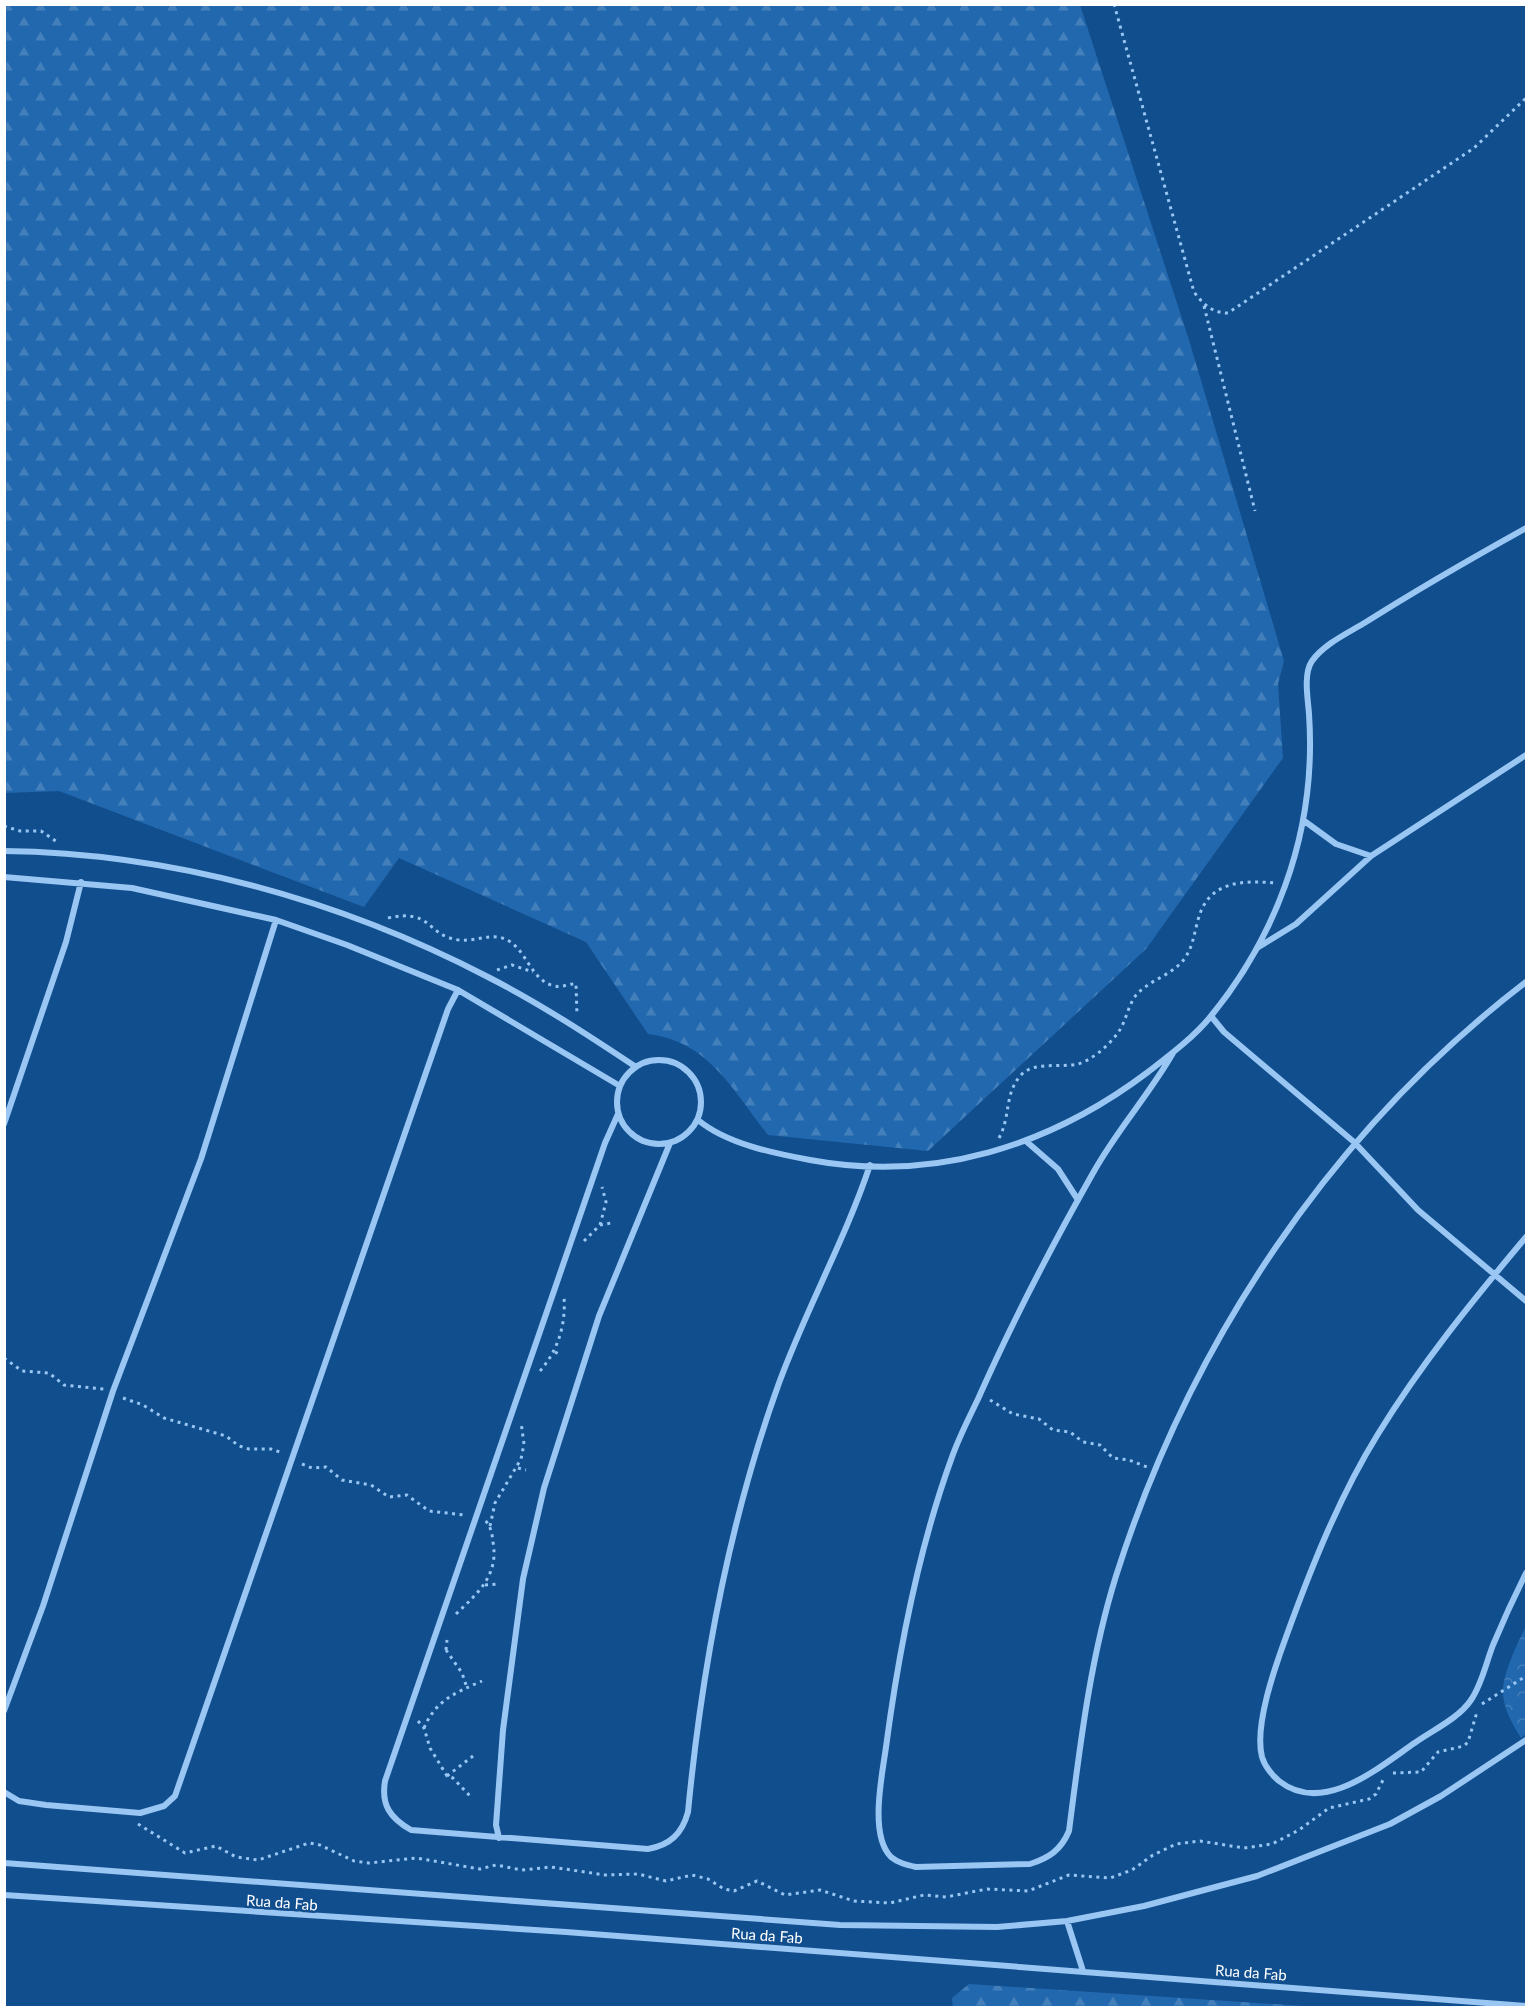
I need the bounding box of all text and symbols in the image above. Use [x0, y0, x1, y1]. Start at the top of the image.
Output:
street label: Rua da Fab [246, 1891, 318, 1913]
street label: Rua da Fab [731, 1924, 803, 1946]
street label: Rua da Fab [1215, 1961, 1287, 1983]

